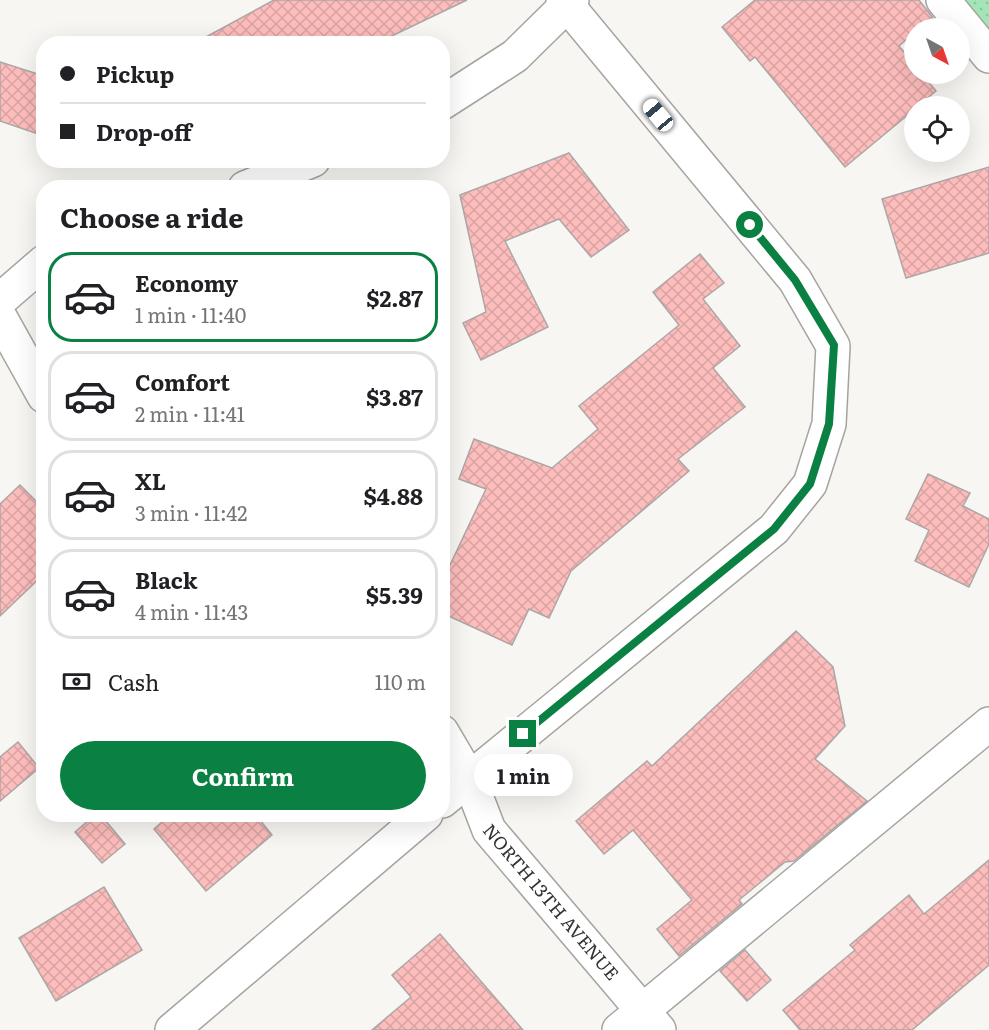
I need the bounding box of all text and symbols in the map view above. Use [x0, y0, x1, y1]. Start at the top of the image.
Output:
north arrow [904, 18, 970, 84]
map controls [904, 18, 970, 162]
text: Pickup [96, 57, 174, 90]
car [640, 95, 676, 135]
button: locate [904, 96, 970, 162]
text: Drop-off [96, 115, 192, 148]
text: Choose a ride [60, 196, 243, 236]
route start [736, 211, 763, 238]
text: Economy [135, 266, 238, 299]
icon: car [63, 270, 117, 324]
text: $2.87 [366, 281, 423, 314]
text: 1 min · 11:40 [135, 299, 246, 329]
text: Comfort [135, 365, 230, 398]
icon: car [63, 369, 117, 423]
text: $3.87 [366, 380, 423, 413]
text: 2 min · 11:41 [135, 398, 245, 428]
text: XL [135, 464, 166, 497]
icon: car [63, 468, 117, 522]
text: $4.88 [363, 479, 423, 512]
text: 3 min · 11:42 [135, 497, 248, 527]
text: Black [135, 563, 197, 596]
icon: car [63, 567, 117, 621]
text: $5.39 [366, 578, 423, 611]
text: 4 min · 11:43 [135, 596, 248, 626]
icon: cash [60, 665, 93, 698]
text: Cash [108, 665, 159, 698]
text: 110 m [375, 666, 426, 696]
route end [509, 720, 536, 747]
button: Confirm [60, 741, 426, 810]
callout: 1 min [474, 755, 572, 797]
text: 1 min [497, 760, 550, 790]
street label: NORTH 13TH AVENUE [477, 817, 626, 986]

